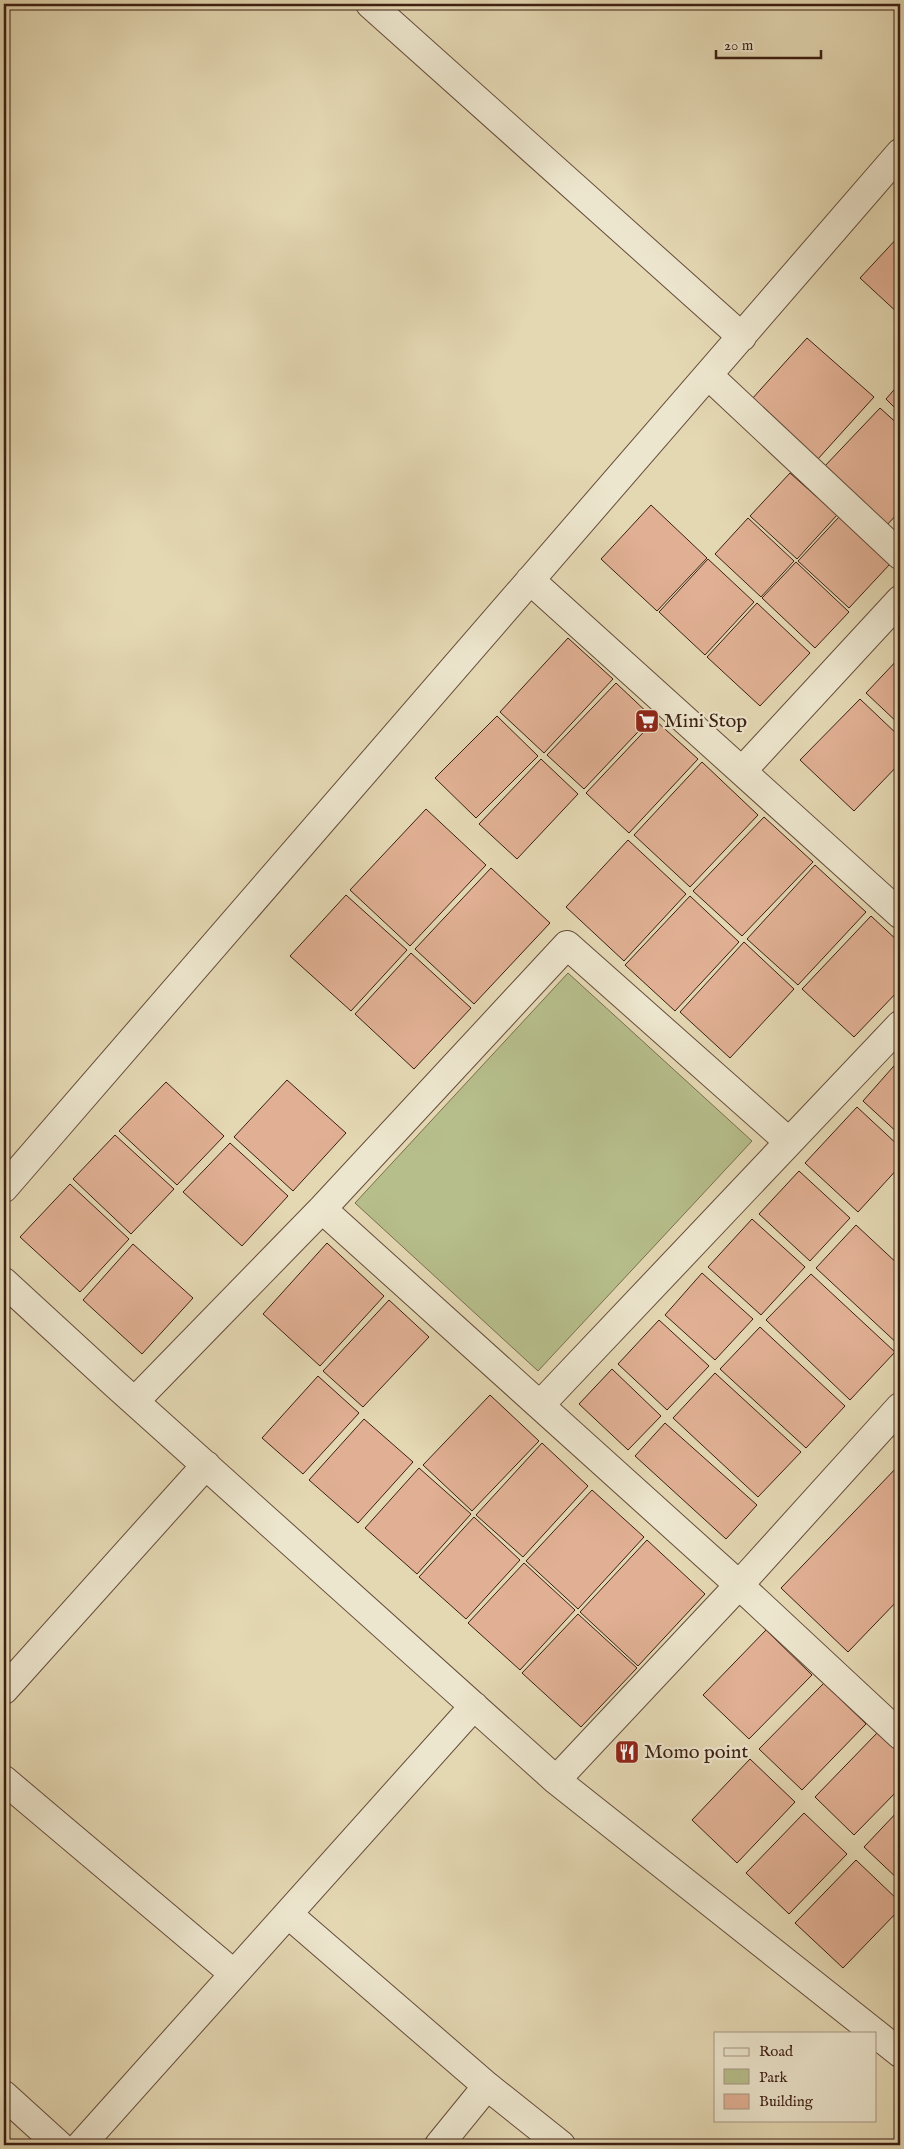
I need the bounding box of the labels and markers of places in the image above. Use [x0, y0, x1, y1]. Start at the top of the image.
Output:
supermarket icon: Mini Stop [634, 708, 660, 734]
place label: Mini Stop [664, 709, 747, 734]
restaurant icon: Momo point [614, 1739, 640, 1765]
place label: Momo point [644, 1740, 748, 1765]

